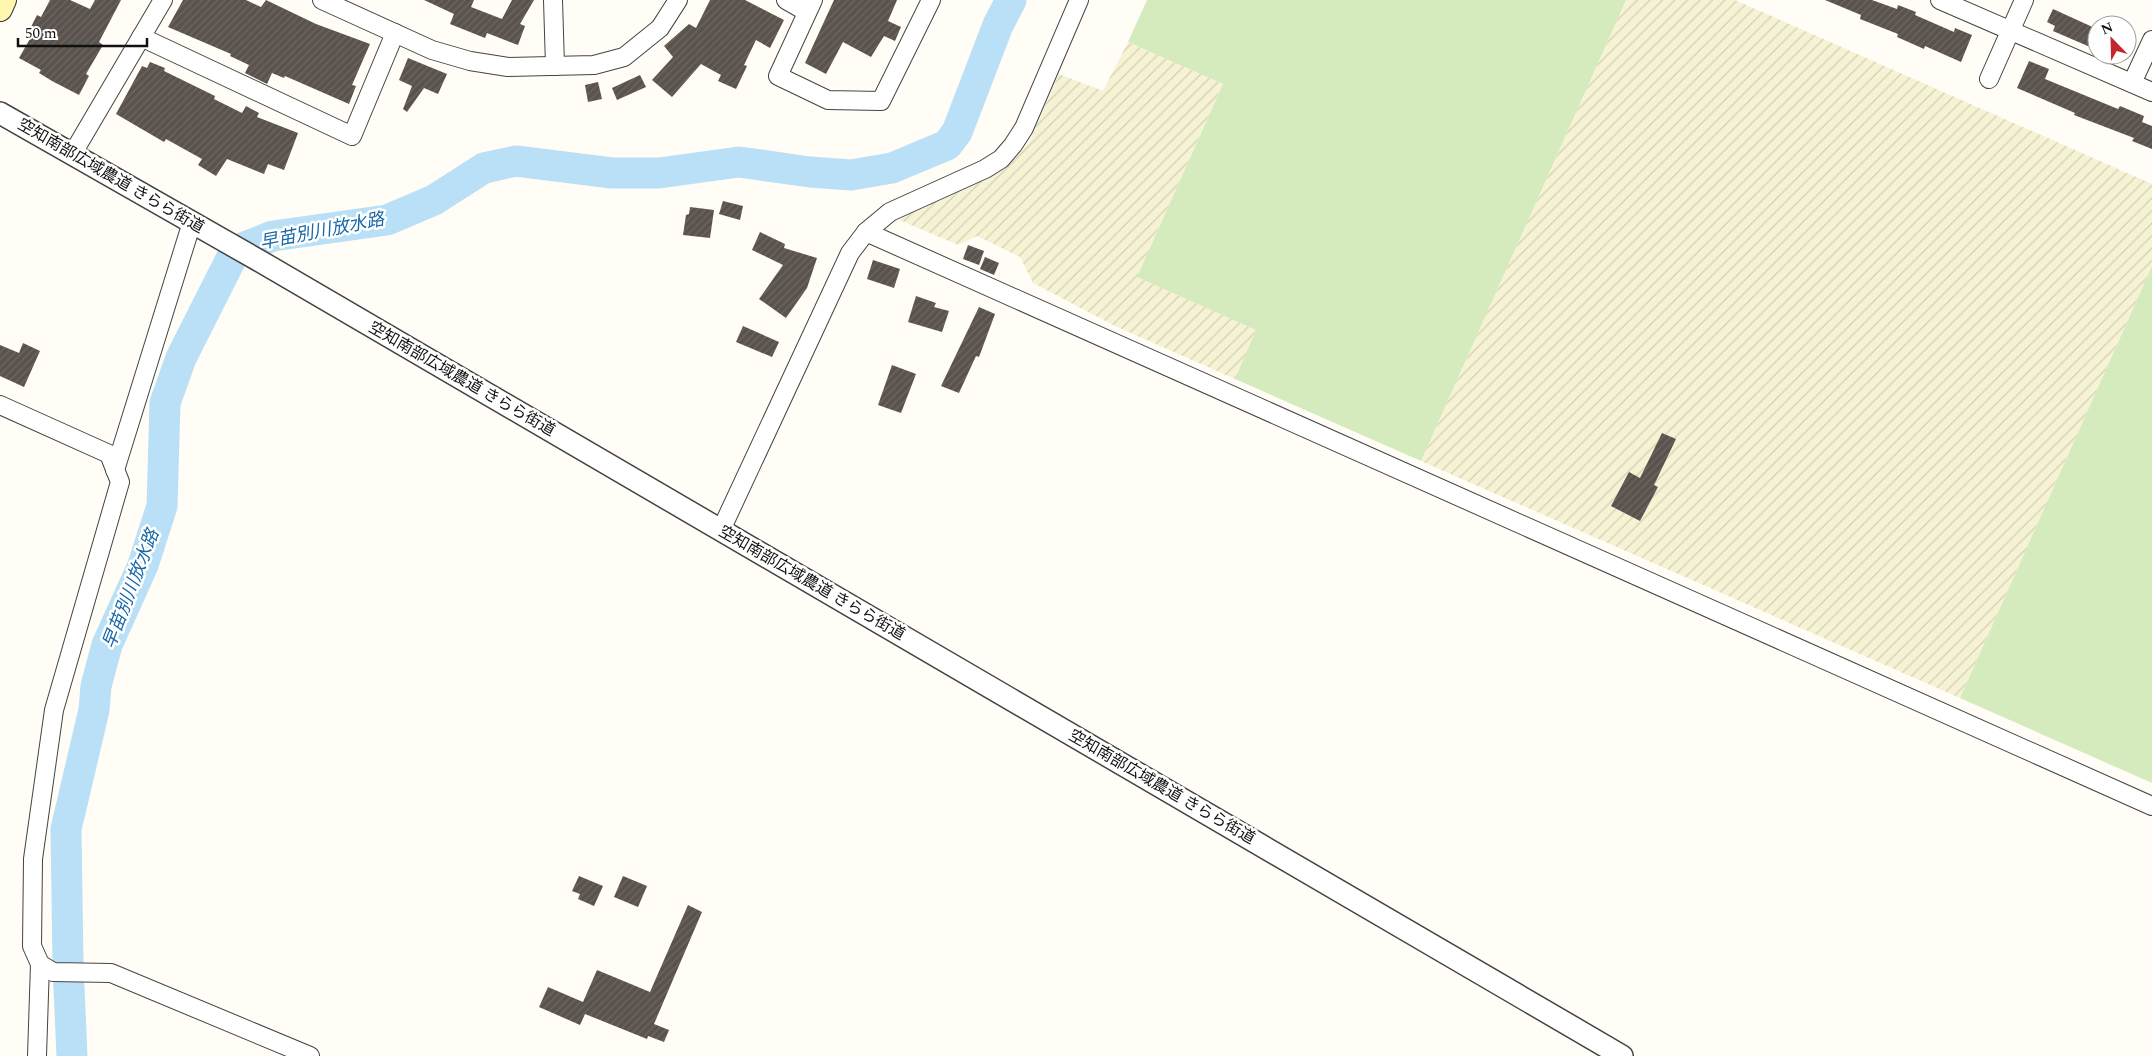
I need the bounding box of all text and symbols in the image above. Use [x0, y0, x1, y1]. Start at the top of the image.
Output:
scale bar [18, 15, 146, 47]
north arrow [2087, 15, 2137, 65]
text: N [2098, 17, 2116, 40]
text: 50 m [25, 22, 57, 45]
street label: 空知南部広域農道 きらら街道 [13, 113, 209, 239]
water label: 早苗別川放水路 [258, 205, 388, 256]
street label: 空知南部広域農道 きらら街道 [364, 316, 560, 442]
street label: 空知南部広域農道 きらら街道 [714, 520, 910, 646]
water label: 早苗別川放水路 [96, 523, 167, 653]
street label: 空知南部広域農道 きらら街道 [1064, 724, 1260, 850]

